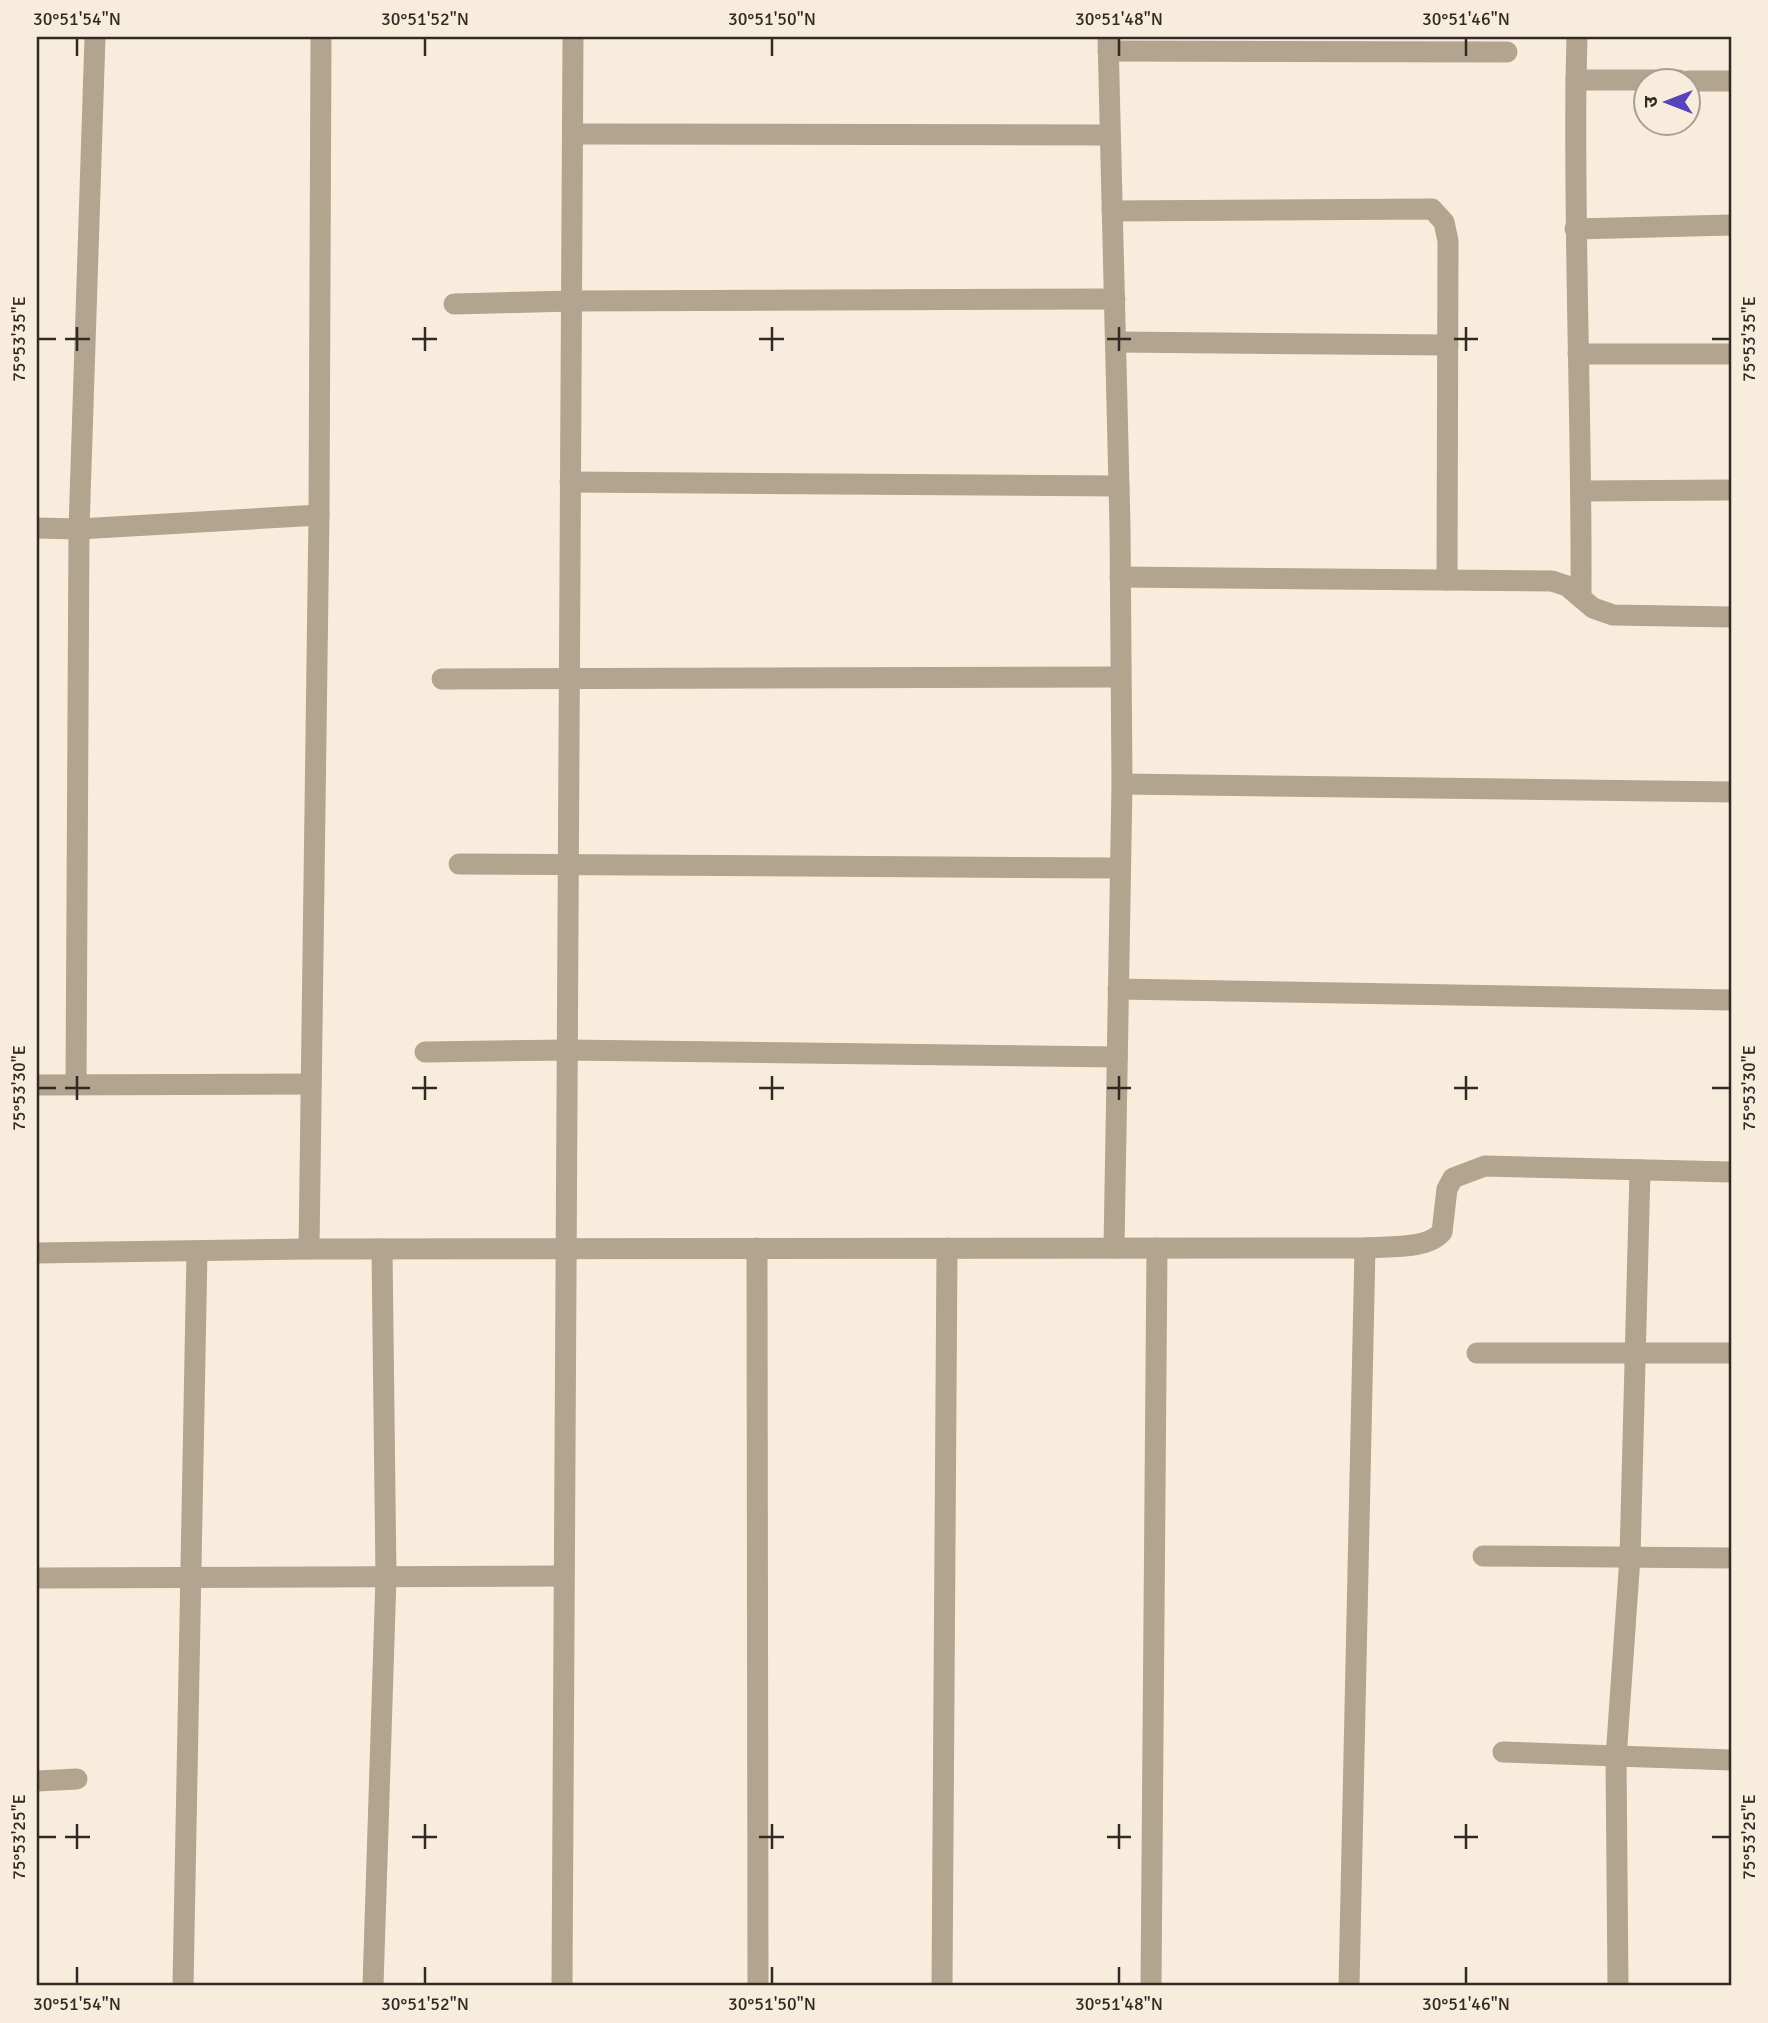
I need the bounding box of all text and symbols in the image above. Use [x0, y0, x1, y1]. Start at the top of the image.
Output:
text: 30°51'54"N [33, 8, 121, 30]
text: 30°51'52"N [381, 8, 469, 30]
text: 30°51'50"N [728, 8, 816, 30]
text: 30°51'48"N [1075, 8, 1163, 30]
text: 30°51'46"N [1422, 8, 1510, 30]
north arrow [1632, 66, 1702, 136]
text: उ [1639, 96, 1663, 108]
text: 75°53'35"E [8, 296, 30, 382]
text: 75°53'35"E [1738, 296, 1760, 382]
text: 75°53'30"E [8, 1045, 30, 1131]
text: 75°53'30"E [1738, 1045, 1760, 1131]
text: 75°53'25"E [8, 1794, 30, 1880]
text: 75°53'25"E [1738, 1794, 1760, 1880]
text: 30°51'54"N [33, 1993, 121, 2015]
text: 30°51'52"N [381, 1993, 469, 2015]
text: 30°51'50"N [728, 1993, 816, 2015]
text: 30°51'48"N [1075, 1993, 1163, 2015]
text: 30°51'46"N [1422, 1993, 1510, 2015]

